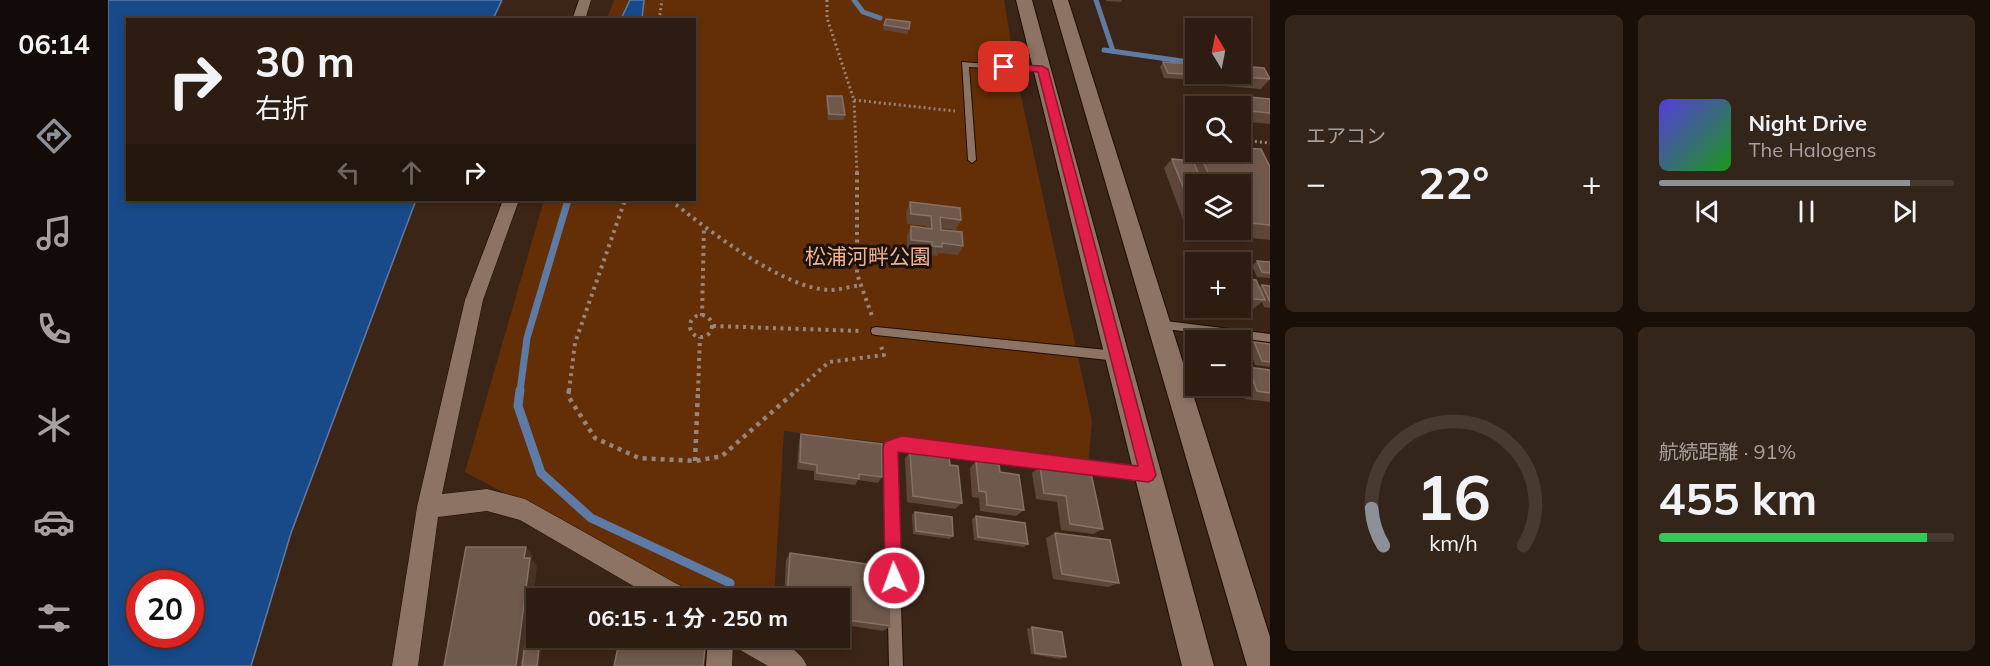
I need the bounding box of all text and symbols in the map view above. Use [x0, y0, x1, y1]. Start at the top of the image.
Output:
north arrow [1185, 18, 1251, 84]
map controls [1185, 18, 1251, 396]
text: 06:14 [18, 27, 90, 61]
text: 30 m [255, 35, 355, 88]
pin [978, 41, 1029, 92]
icon: right [156, 42, 234, 120]
icon: arrive [987, 50, 1020, 83]
text: 右折 [255, 91, 309, 125]
button: search [1185, 96, 1251, 162]
text: Night Drive [1749, 109, 1867, 137]
icon: directions [33, 115, 75, 157]
text: エアコン [1306, 123, 1386, 148]
text: The Halogens [1749, 137, 1876, 162]
text: 22° [1418, 154, 1489, 210]
icon: left [332, 156, 365, 189]
icon: ahead [395, 156, 428, 189]
icon: right [458, 156, 491, 189]
text: − [1306, 162, 1326, 203]
text: + [1582, 162, 1602, 203]
button: layers [1185, 174, 1251, 240]
icon: previous [1691, 195, 1724, 228]
icon: pause [1790, 195, 1823, 228]
icon: next [1888, 195, 1921, 228]
icon: music [33, 212, 75, 254]
park label: 松浦河畔公園 [805, 243, 931, 269]
button: + [1185, 252, 1251, 318]
icon: phone [33, 308, 75, 350]
button: − [1185, 330, 1251, 396]
icon: climate [33, 404, 75, 446]
text: 航続距離 · 91% [1659, 439, 1796, 464]
text: 16 [1416, 457, 1491, 536]
text: 455 km [1659, 470, 1817, 526]
icon: car [33, 501, 75, 543]
text: km/h [1429, 529, 1478, 556]
position arrow [862, 546, 926, 610]
speed limit sign: 20 [126, 570, 204, 648]
icon: filters [33, 597, 75, 639]
text: 06:15 · 1 分 · 250 m [588, 604, 788, 632]

